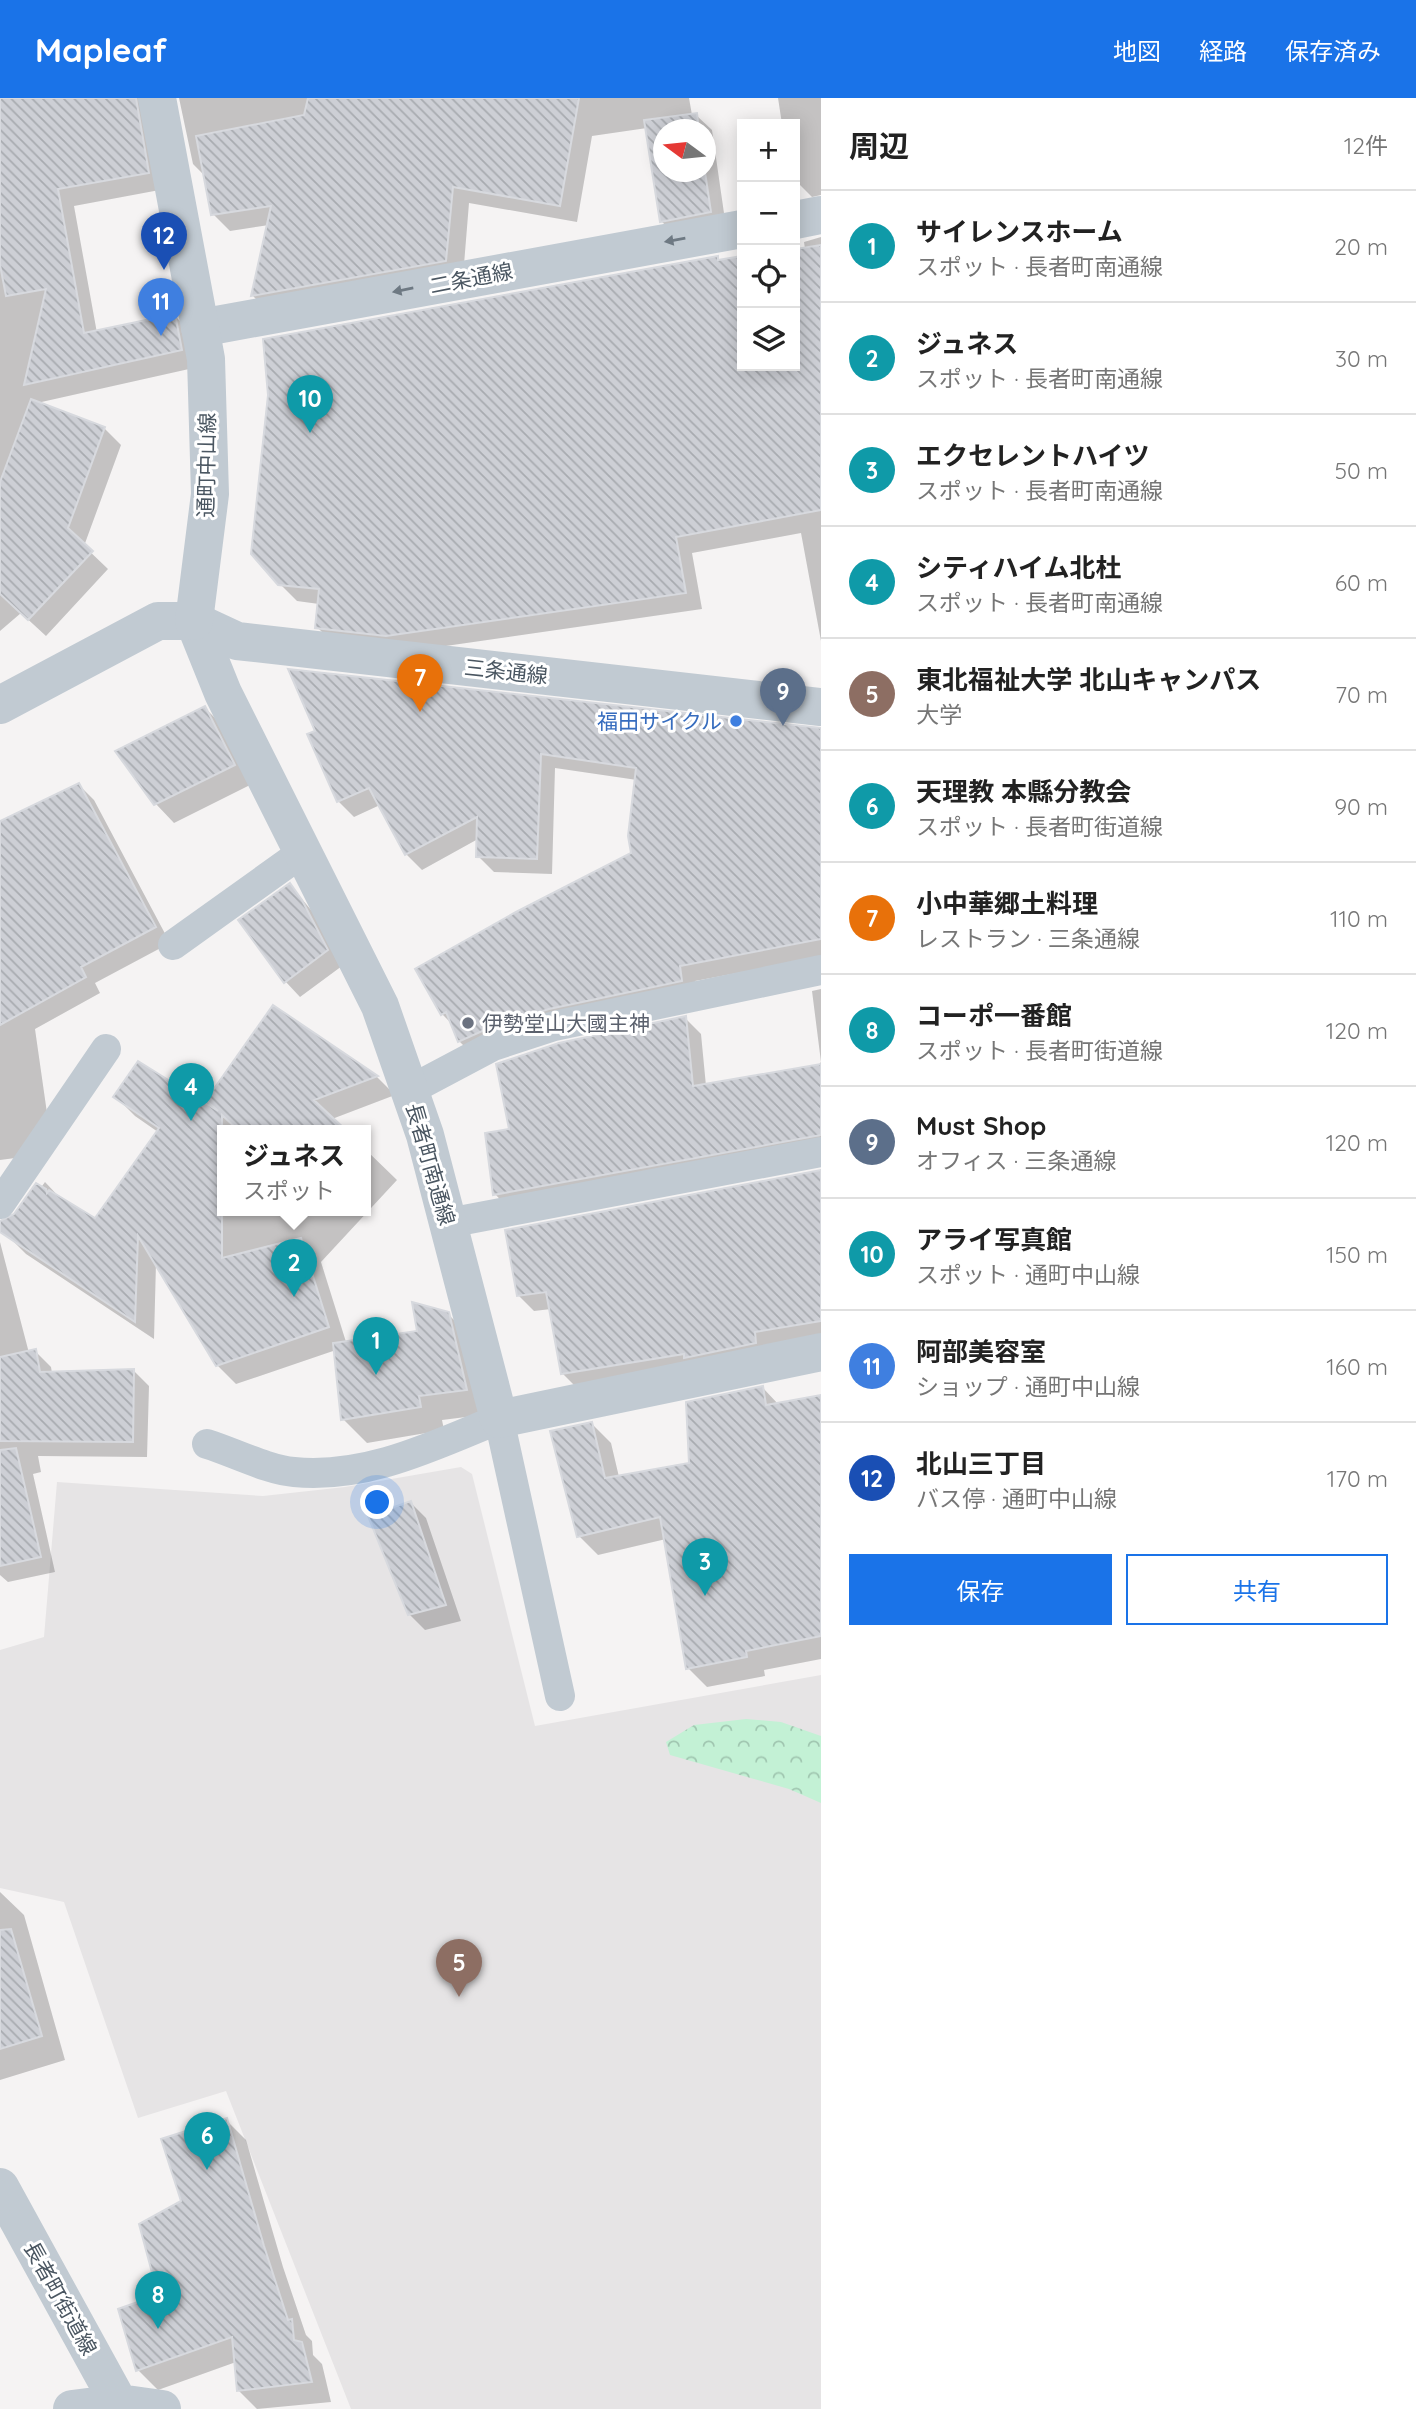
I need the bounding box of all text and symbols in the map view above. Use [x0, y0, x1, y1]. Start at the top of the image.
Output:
text: Mapleaf [35, 29, 167, 70]
text: 地図 [1113, 36, 1161, 66]
text: 経路 [1199, 36, 1247, 66]
text: 保存済み [1285, 36, 1381, 66]
north arrow [653, 119, 716, 182]
map controls [737, 119, 800, 371]
button: + [737, 119, 800, 182]
text: 周辺 [849, 127, 909, 165]
text: 12件 [1344, 131, 1388, 160]
button: − [737, 182, 800, 245]
pin: 12 [141, 212, 187, 270]
text: サイレンスホーム [916, 215, 1123, 248]
text: 1 [868, 232, 876, 261]
text: 20 m [1334, 232, 1388, 261]
one-way arrow [664, 235, 686, 246]
button: locate [737, 245, 800, 308]
text: スポット · 長者町南通線 [916, 252, 1163, 281]
street label: 二条通線 [427, 257, 515, 299]
pin: 11 [138, 278, 184, 336]
one-way arrow [392, 285, 414, 296]
button: layers [737, 308, 800, 371]
text: ジュネス [916, 327, 1018, 360]
text: 2 [865, 344, 879, 373]
text: 30 m [1335, 344, 1388, 373]
text: スポット · 長者町南通線 [916, 364, 1163, 393]
pin: 10 [287, 375, 333, 433]
street label: 通町中山線 [192, 412, 220, 518]
text: エクセレントハイツ [916, 439, 1149, 472]
text: 3 [866, 456, 878, 485]
text: 50 m [1335, 456, 1388, 485]
text: スポット · 長者町南通線 [916, 476, 1163, 505]
text: シティハイム北杜 [916, 551, 1121, 584]
text: 4 [865, 568, 879, 597]
text: 60 m [1335, 568, 1388, 597]
text: スポット · 長者町南通線 [916, 588, 1163, 617]
pin: 7 [397, 654, 443, 712]
street label: 三条通線 [463, 654, 549, 688]
text: 東北福祉大学 北山キャンパス [916, 663, 1261, 696]
pin: 9 [760, 668, 806, 726]
text: 5 [865, 680, 879, 709]
text: 70 m [1335, 680, 1388, 709]
text: 大学 [916, 700, 962, 729]
place label: 福田サイクル [597, 708, 722, 734]
marker: 福田サイクル [728, 713, 744, 729]
text: 天理教 本縣分教会 [916, 775, 1131, 808]
text: 6 [866, 792, 878, 821]
text: 90 m [1334, 792, 1388, 821]
text: スポット · 長者町街道線 [916, 812, 1163, 841]
text: 小中華郷土料理 [916, 887, 1098, 920]
text: 7 [866, 904, 878, 933]
text: 110 m [1330, 904, 1388, 933]
text: レストラン · 三条通線 [916, 924, 1140, 953]
text: コーポ一番館 [916, 999, 1072, 1032]
place label: 伊勢堂山大國主神 [482, 1010, 650, 1036]
marker: 伊勢堂山大國主神 [460, 1015, 476, 1031]
text: 8 [866, 1016, 878, 1045]
text: 120 m [1326, 1016, 1388, 1045]
text: スポット · 長者町街道線 [916, 1036, 1163, 1065]
pin: 4 [168, 1063, 214, 1121]
street label: 長者町南通線 [401, 1100, 461, 1228]
text: Must Shop [916, 1109, 1046, 1142]
popup [217, 1125, 371, 1216]
text: 9 [865, 1128, 879, 1157]
text: 120 m [1326, 1128, 1388, 1157]
text: ジュネス [243, 1139, 345, 1172]
text: オフィス · 三条通線 [916, 1146, 1117, 1175]
text: スポット [243, 1176, 335, 1205]
text: アライ写真館 [916, 1223, 1072, 1256]
pin: 2 [271, 1239, 317, 1297]
text: 10 [860, 1240, 884, 1269]
text: 150 m [1326, 1240, 1388, 1269]
text: スポット · 通町中山線 [916, 1260, 1140, 1289]
pin: 1 [353, 1317, 399, 1375]
text: 阿部美容室 [916, 1335, 1046, 1368]
text: 11 [863, 1352, 881, 1381]
text: 160 m [1326, 1352, 1388, 1381]
text: ショップ · 通町中山線 [916, 1372, 1140, 1401]
text: 北山三丁目 [916, 1447, 1046, 1480]
text: 12 [861, 1464, 883, 1493]
text: 170 m [1327, 1464, 1388, 1493]
text: バス停 · 通町中山線 [916, 1484, 1117, 1513]
your location [360, 1485, 394, 1519]
pin: 3 [682, 1538, 728, 1596]
button: 保存 [849, 1554, 1112, 1625]
button: 共有 [1126, 1554, 1388, 1625]
pin: 5 [436, 1939, 482, 1997]
pin: 6 [184, 2112, 230, 2170]
street label: 長者町街道線 [19, 2237, 103, 2359]
pin: 8 [135, 2271, 181, 2329]

